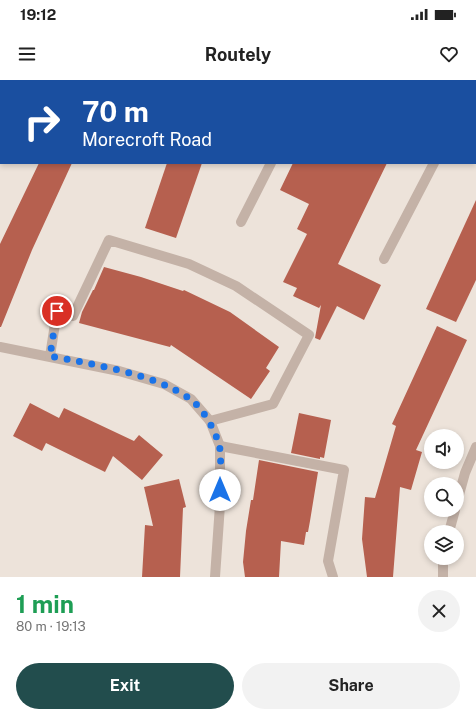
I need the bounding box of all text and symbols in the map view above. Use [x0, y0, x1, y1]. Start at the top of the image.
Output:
text: 19:12 [20, 6, 56, 23]
icon: menu [16, 43, 38, 65]
icon: heart [438, 43, 460, 65]
text: Routely [205, 44, 271, 65]
text: 70 m [82, 95, 149, 128]
icon: right [16, 96, 68, 148]
text: Morecroft Road [82, 129, 212, 150]
pin [40, 294, 74, 328]
icon: arrive [46, 300, 68, 322]
map controls [424, 429, 464, 565]
button: sound [424, 429, 464, 469]
position arrow [199, 469, 241, 511]
button: search [424, 477, 464, 517]
button: layers [424, 525, 464, 565]
text: 1 min [16, 590, 74, 618]
button: close [418, 590, 460, 632]
text: 80 m · 19:13 [16, 619, 86, 634]
button: Exit [16, 663, 234, 709]
button: Share [242, 663, 460, 709]

